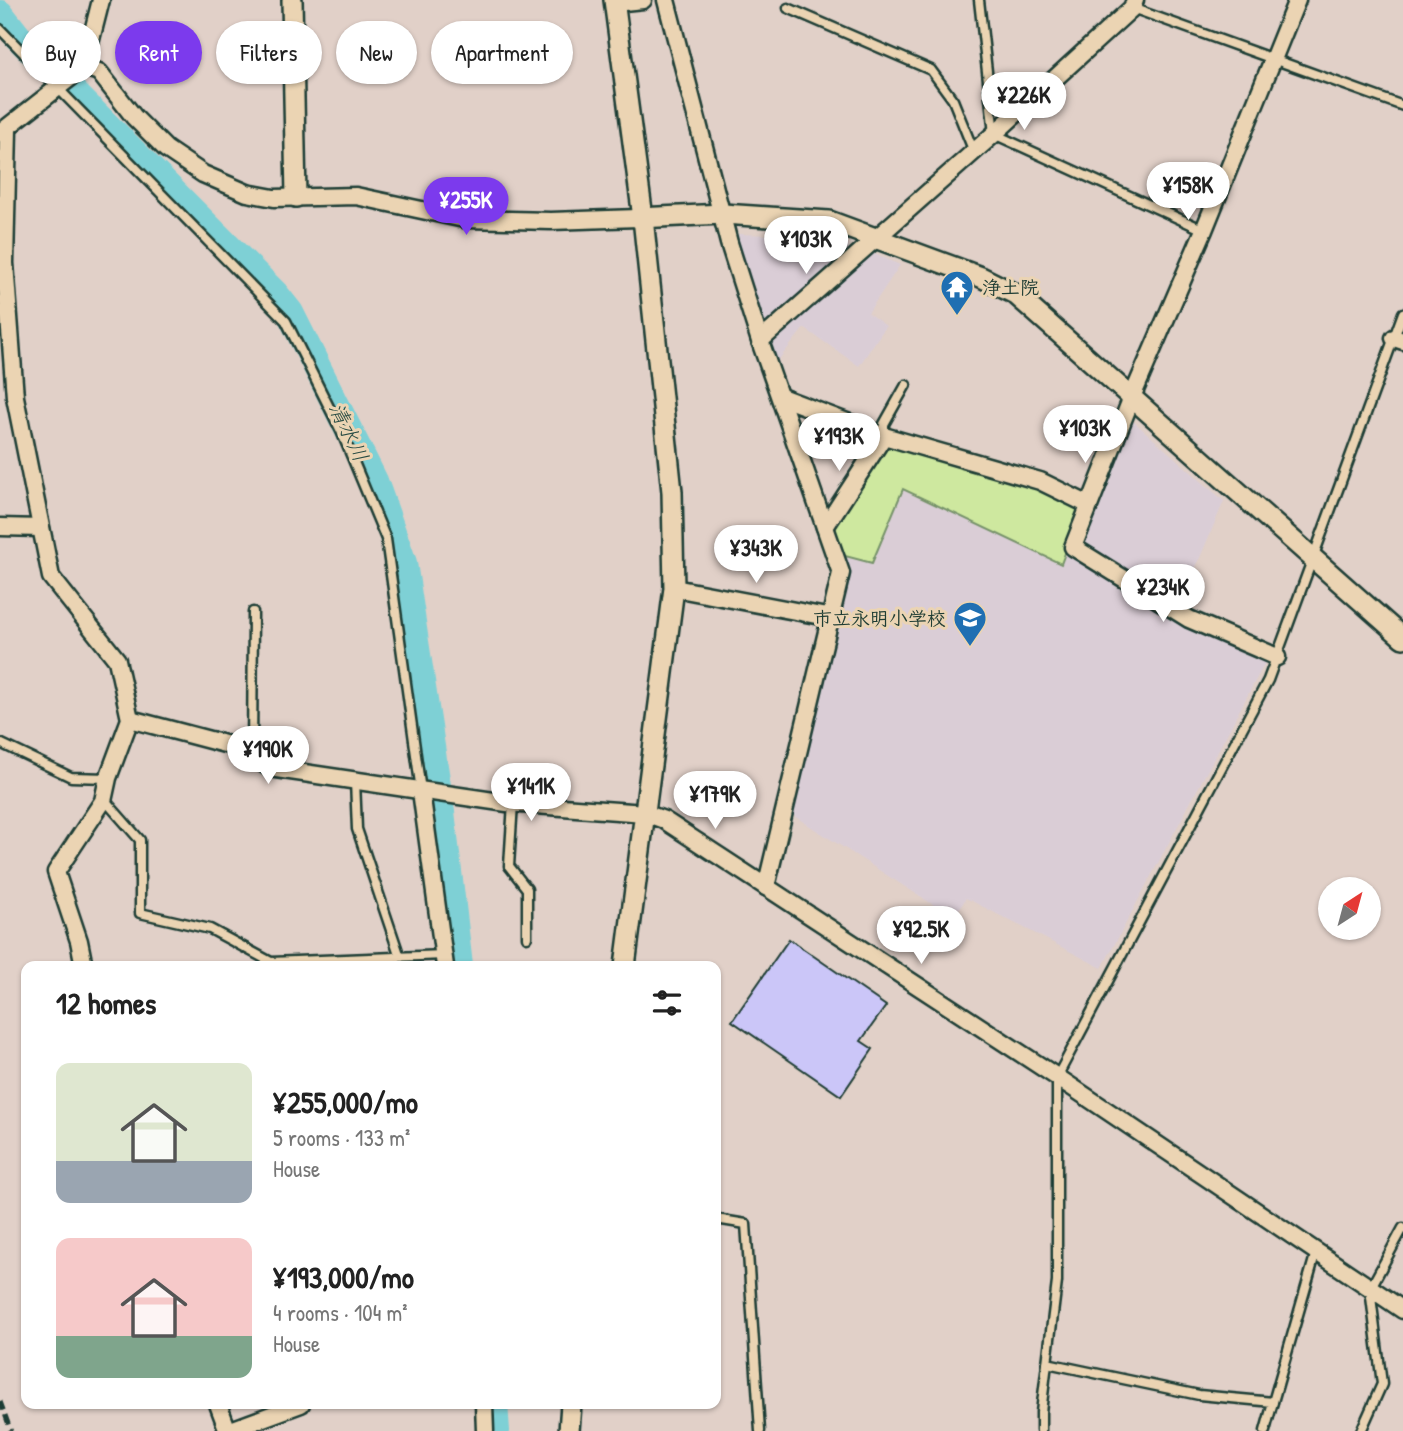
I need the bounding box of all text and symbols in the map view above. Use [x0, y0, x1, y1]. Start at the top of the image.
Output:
chip: Buy [21, 21, 101, 84]
chip: Rent [115, 21, 202, 84]
chip: Filters [216, 21, 322, 84]
chip: New [336, 21, 417, 84]
chip: Apartment [431, 21, 573, 84]
pin: ¥226K [975, 72, 1073, 132]
text: ¥226K [997, 79, 1051, 110]
pin: ¥158K [1139, 162, 1237, 222]
text: ¥158K [1163, 169, 1213, 200]
pin: ¥255K [417, 177, 515, 237]
text: ¥255K [440, 184, 492, 215]
pin: ¥103K [757, 216, 855, 276]
text: ¥103K [780, 223, 832, 254]
temple icon: 浄土院 [938, 268, 976, 317]
place label: 浄土院 [982, 274, 1039, 300]
water label: 清水川 [322, 397, 376, 467]
pin: ¥103K [1036, 406, 1134, 465]
text: ¥103K [1059, 412, 1111, 443]
pin: ¥193K [790, 414, 888, 473]
text: ¥193K [814, 420, 864, 451]
pin: ¥343K [707, 526, 805, 585]
text: ¥343K [730, 532, 782, 563]
pin: ¥234K [1114, 564, 1212, 624]
text: ¥234K [1137, 571, 1189, 602]
school or university icon: 市立永明小学校 [951, 599, 989, 648]
place label: 市立永明小学校 [813, 605, 946, 631]
pin: ¥190K [219, 726, 317, 786]
text: ¥190K [243, 733, 293, 764]
pin: ¥141K [482, 764, 580, 823]
text: ¥141K [507, 770, 555, 801]
pin: ¥179K [666, 772, 764, 831]
text: ¥179K [690, 778, 740, 809]
north arrow [1318, 877, 1381, 940]
map controls [1318, 877, 1381, 940]
pin: ¥92.5K [864, 906, 978, 966]
text: ¥92.5K [893, 913, 949, 944]
text: 12 homes [56, 983, 156, 1023]
icon: filters [648, 984, 686, 1022]
text: ¥255,000/mo [273, 1082, 418, 1122]
icon: home [112, 1091, 196, 1175]
text: 5 rooms · 133 m² [273, 1122, 410, 1153]
text: House [273, 1153, 320, 1184]
text: ¥193,000/mo [273, 1257, 414, 1297]
icon: home [112, 1266, 196, 1350]
text: 4 rooms · 104 m² [273, 1297, 407, 1328]
text: House [273, 1328, 320, 1359]

